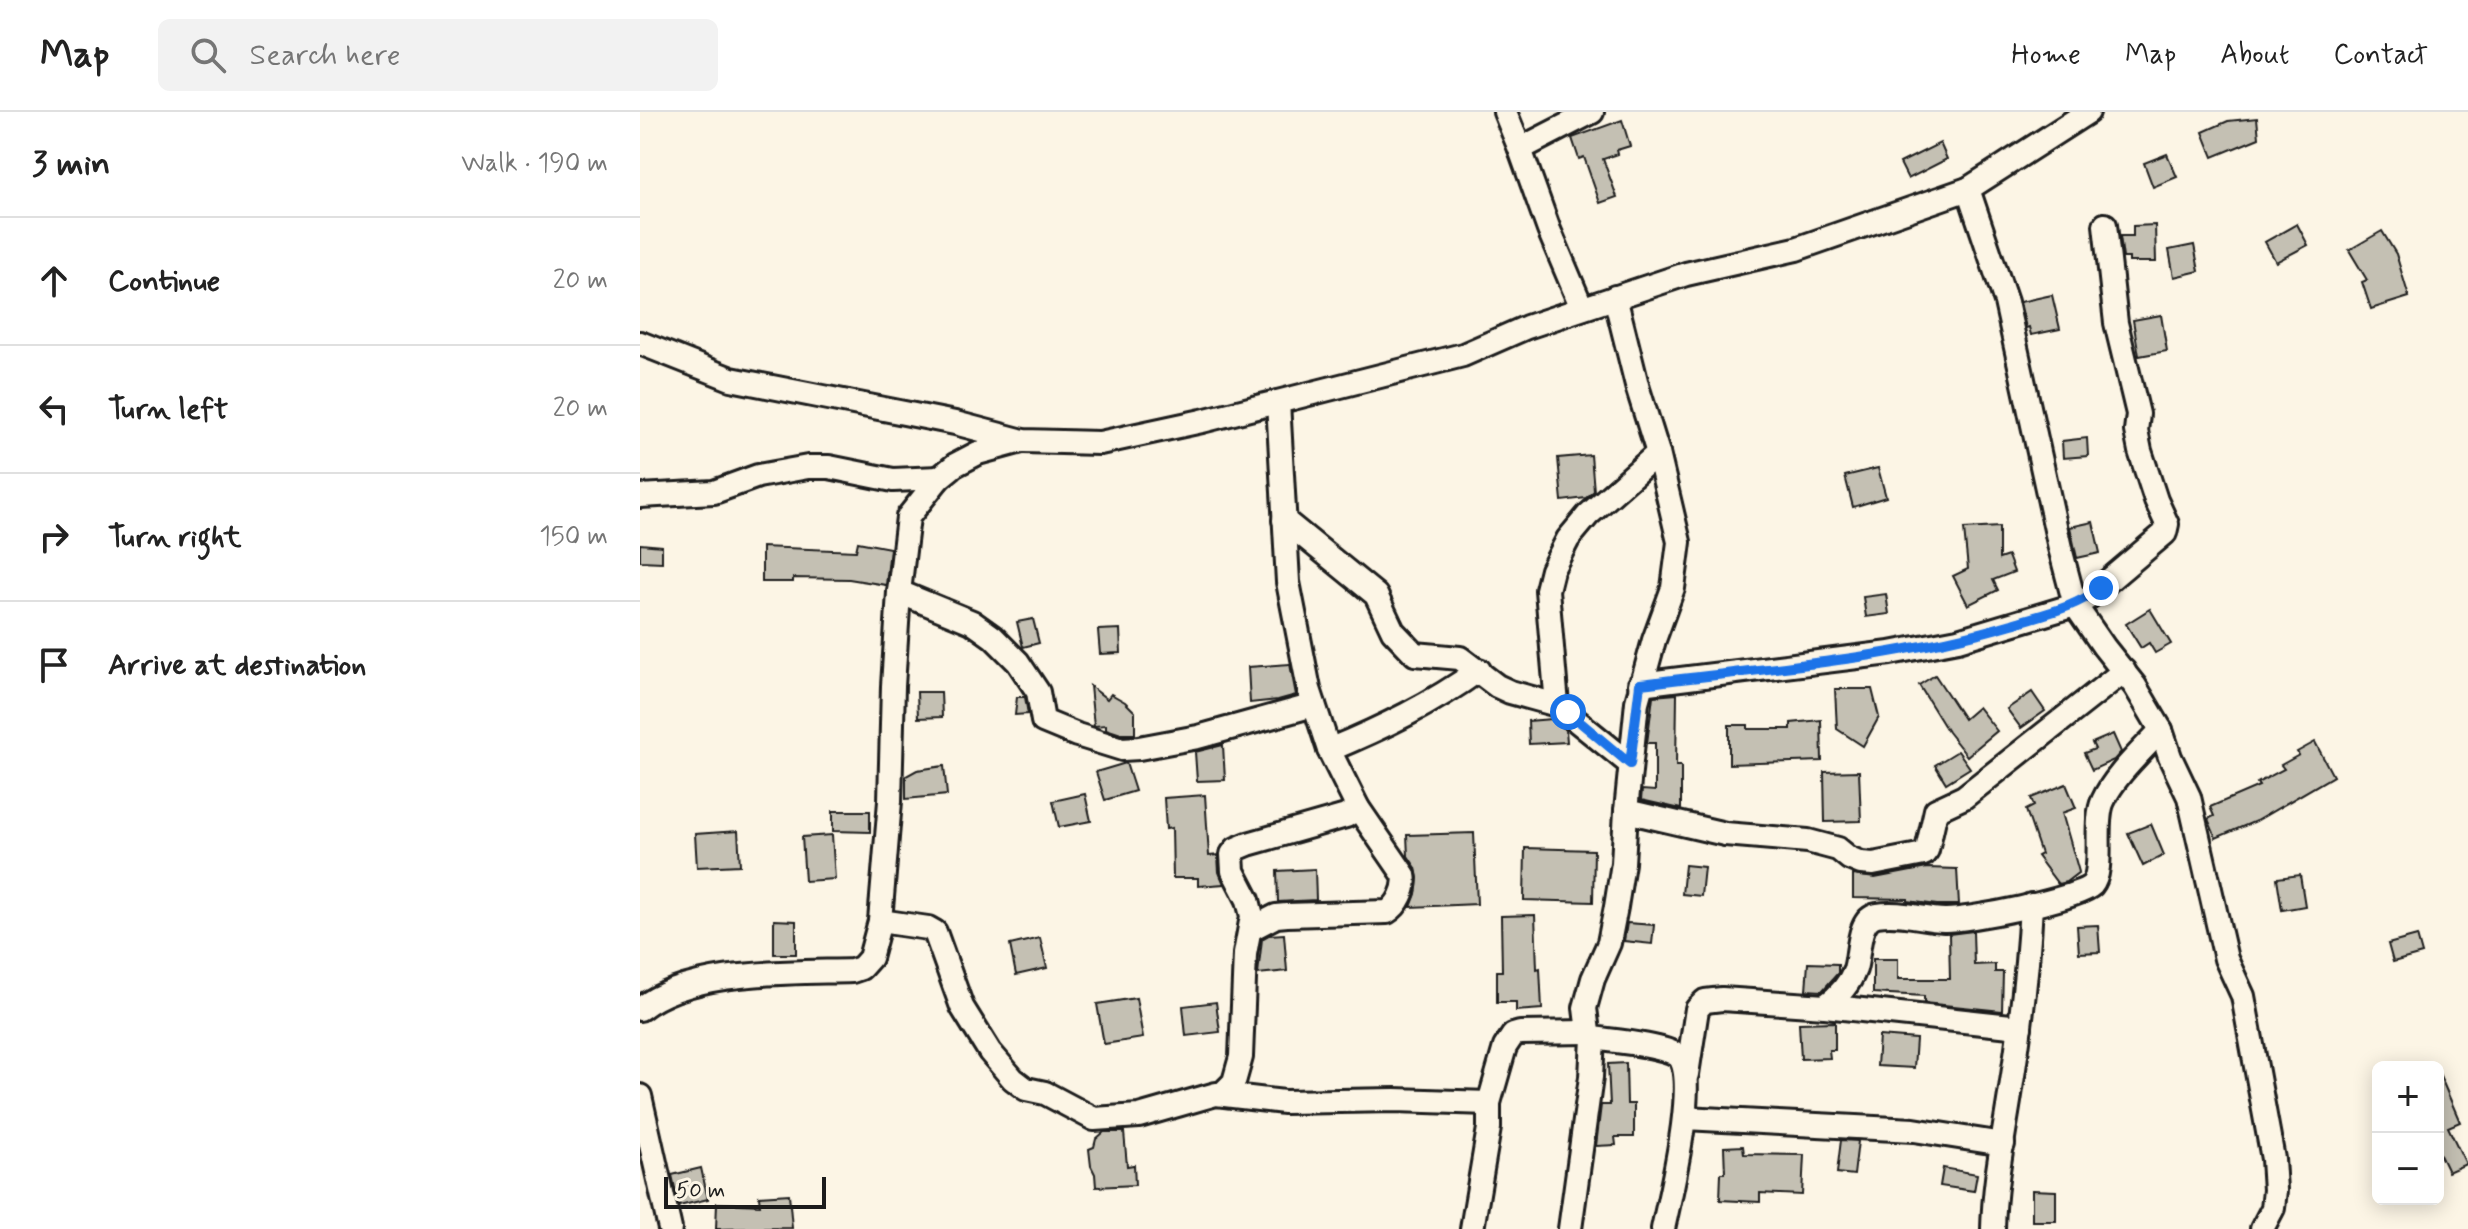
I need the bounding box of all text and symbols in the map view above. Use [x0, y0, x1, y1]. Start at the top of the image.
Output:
search box [158, 19, 718, 91]
text: Map [40, 31, 110, 80]
icon: search [186, 33, 230, 77]
text: Search here [250, 36, 401, 75]
text: Home [2011, 37, 2081, 74]
text: Map [2125, 37, 2176, 74]
text: About [2220, 37, 2289, 74]
text: Contact [2333, 37, 2428, 74]
text: 3 min [32, 142, 110, 187]
text: Walk · 190 m [461, 147, 608, 181]
icon: ahead [32, 259, 76, 303]
text: Continue [108, 262, 220, 301]
text: 20 m [553, 264, 608, 298]
icon: left [32, 387, 76, 431]
text: Turn left [108, 390, 228, 429]
text: 20 m [553, 392, 608, 426]
icon: right [32, 515, 76, 559]
text: Turn right [108, 518, 241, 557]
text: 150 m [539, 520, 608, 554]
route end [2083, 570, 2119, 606]
icon: arrive [32, 643, 76, 687]
text: Arrive at destination [108, 646, 366, 685]
route start [1550, 694, 1586, 730]
map controls [2372, 1061, 2444, 1205]
button: + [2372, 1061, 2444, 1133]
button: − [2372, 1133, 2444, 1205]
scale bar [664, 1173, 826, 1209]
text: 50 m [676, 1177, 725, 1205]

